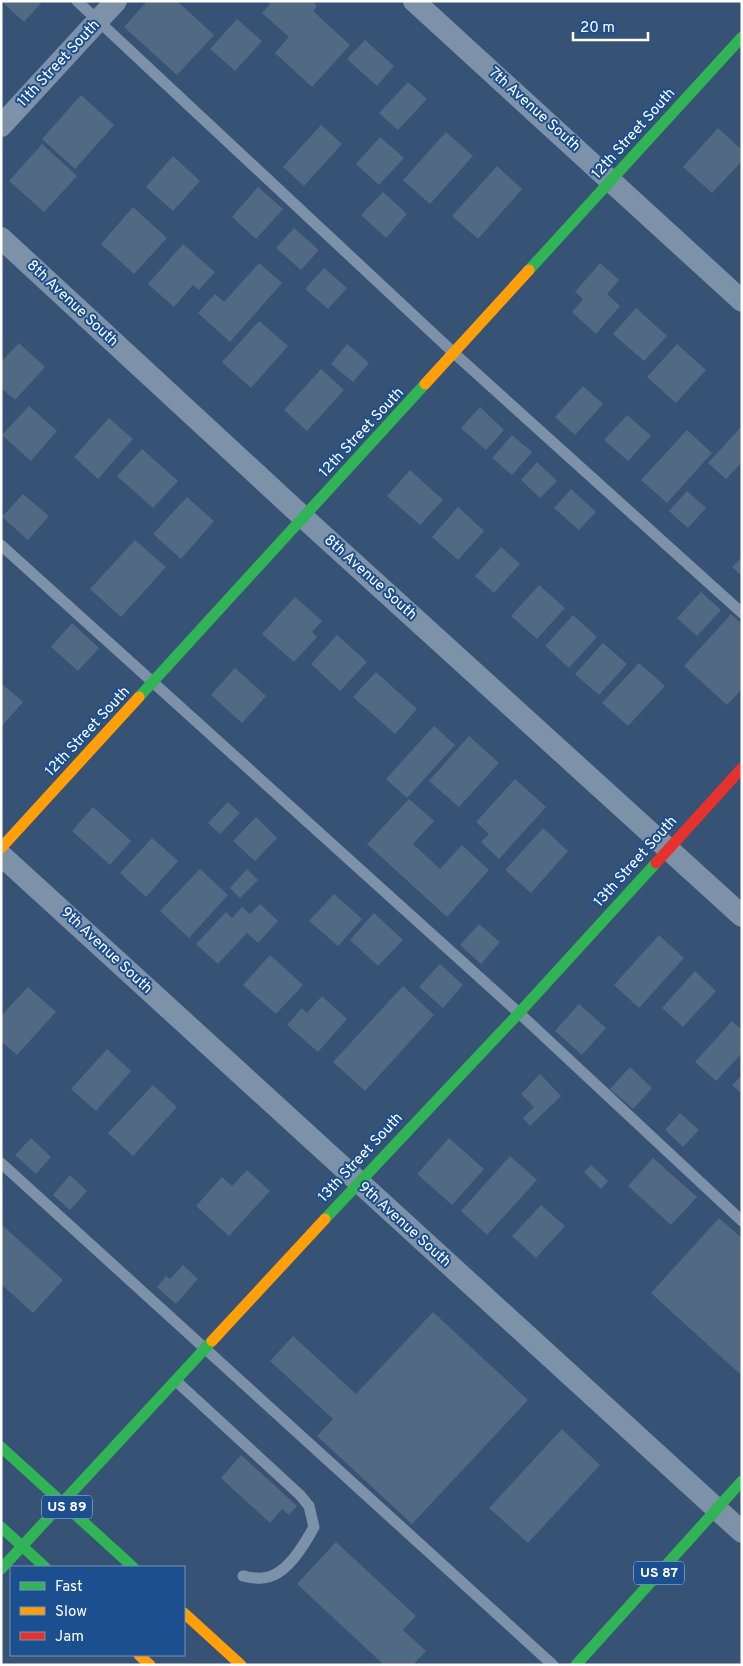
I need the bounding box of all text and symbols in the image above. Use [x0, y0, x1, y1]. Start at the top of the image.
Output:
scale bar [573, 10, 648, 42]
street label: 11th Street South [14, 16, 104, 112]
text: 20 m [580, 19, 615, 38]
street label: 7th Avenue South [484, 64, 584, 156]
street label: 12th Street South [588, 84, 680, 184]
street label: 8th Avenue South [22, 257, 122, 351]
street label: 12th Street South [315, 384, 409, 482]
street label: 8th Avenue South [320, 531, 420, 625]
street label: 12th Street South [41, 683, 135, 781]
street label: 13th Street South [590, 813, 682, 911]
street label: 9th Avenue South [56, 904, 156, 998]
street label: 13th Street South [315, 1109, 407, 1207]
street label: 9th Avenue South [354, 1178, 454, 1272]
road number: US 89 [42, 1495, 92, 1518]
road number: US 87 [634, 1562, 684, 1585]
legend [10, 1566, 185, 1656]
text: Fast [55, 1578, 83, 1597]
text: Slow [55, 1603, 87, 1622]
text: Jam [55, 1628, 84, 1647]

